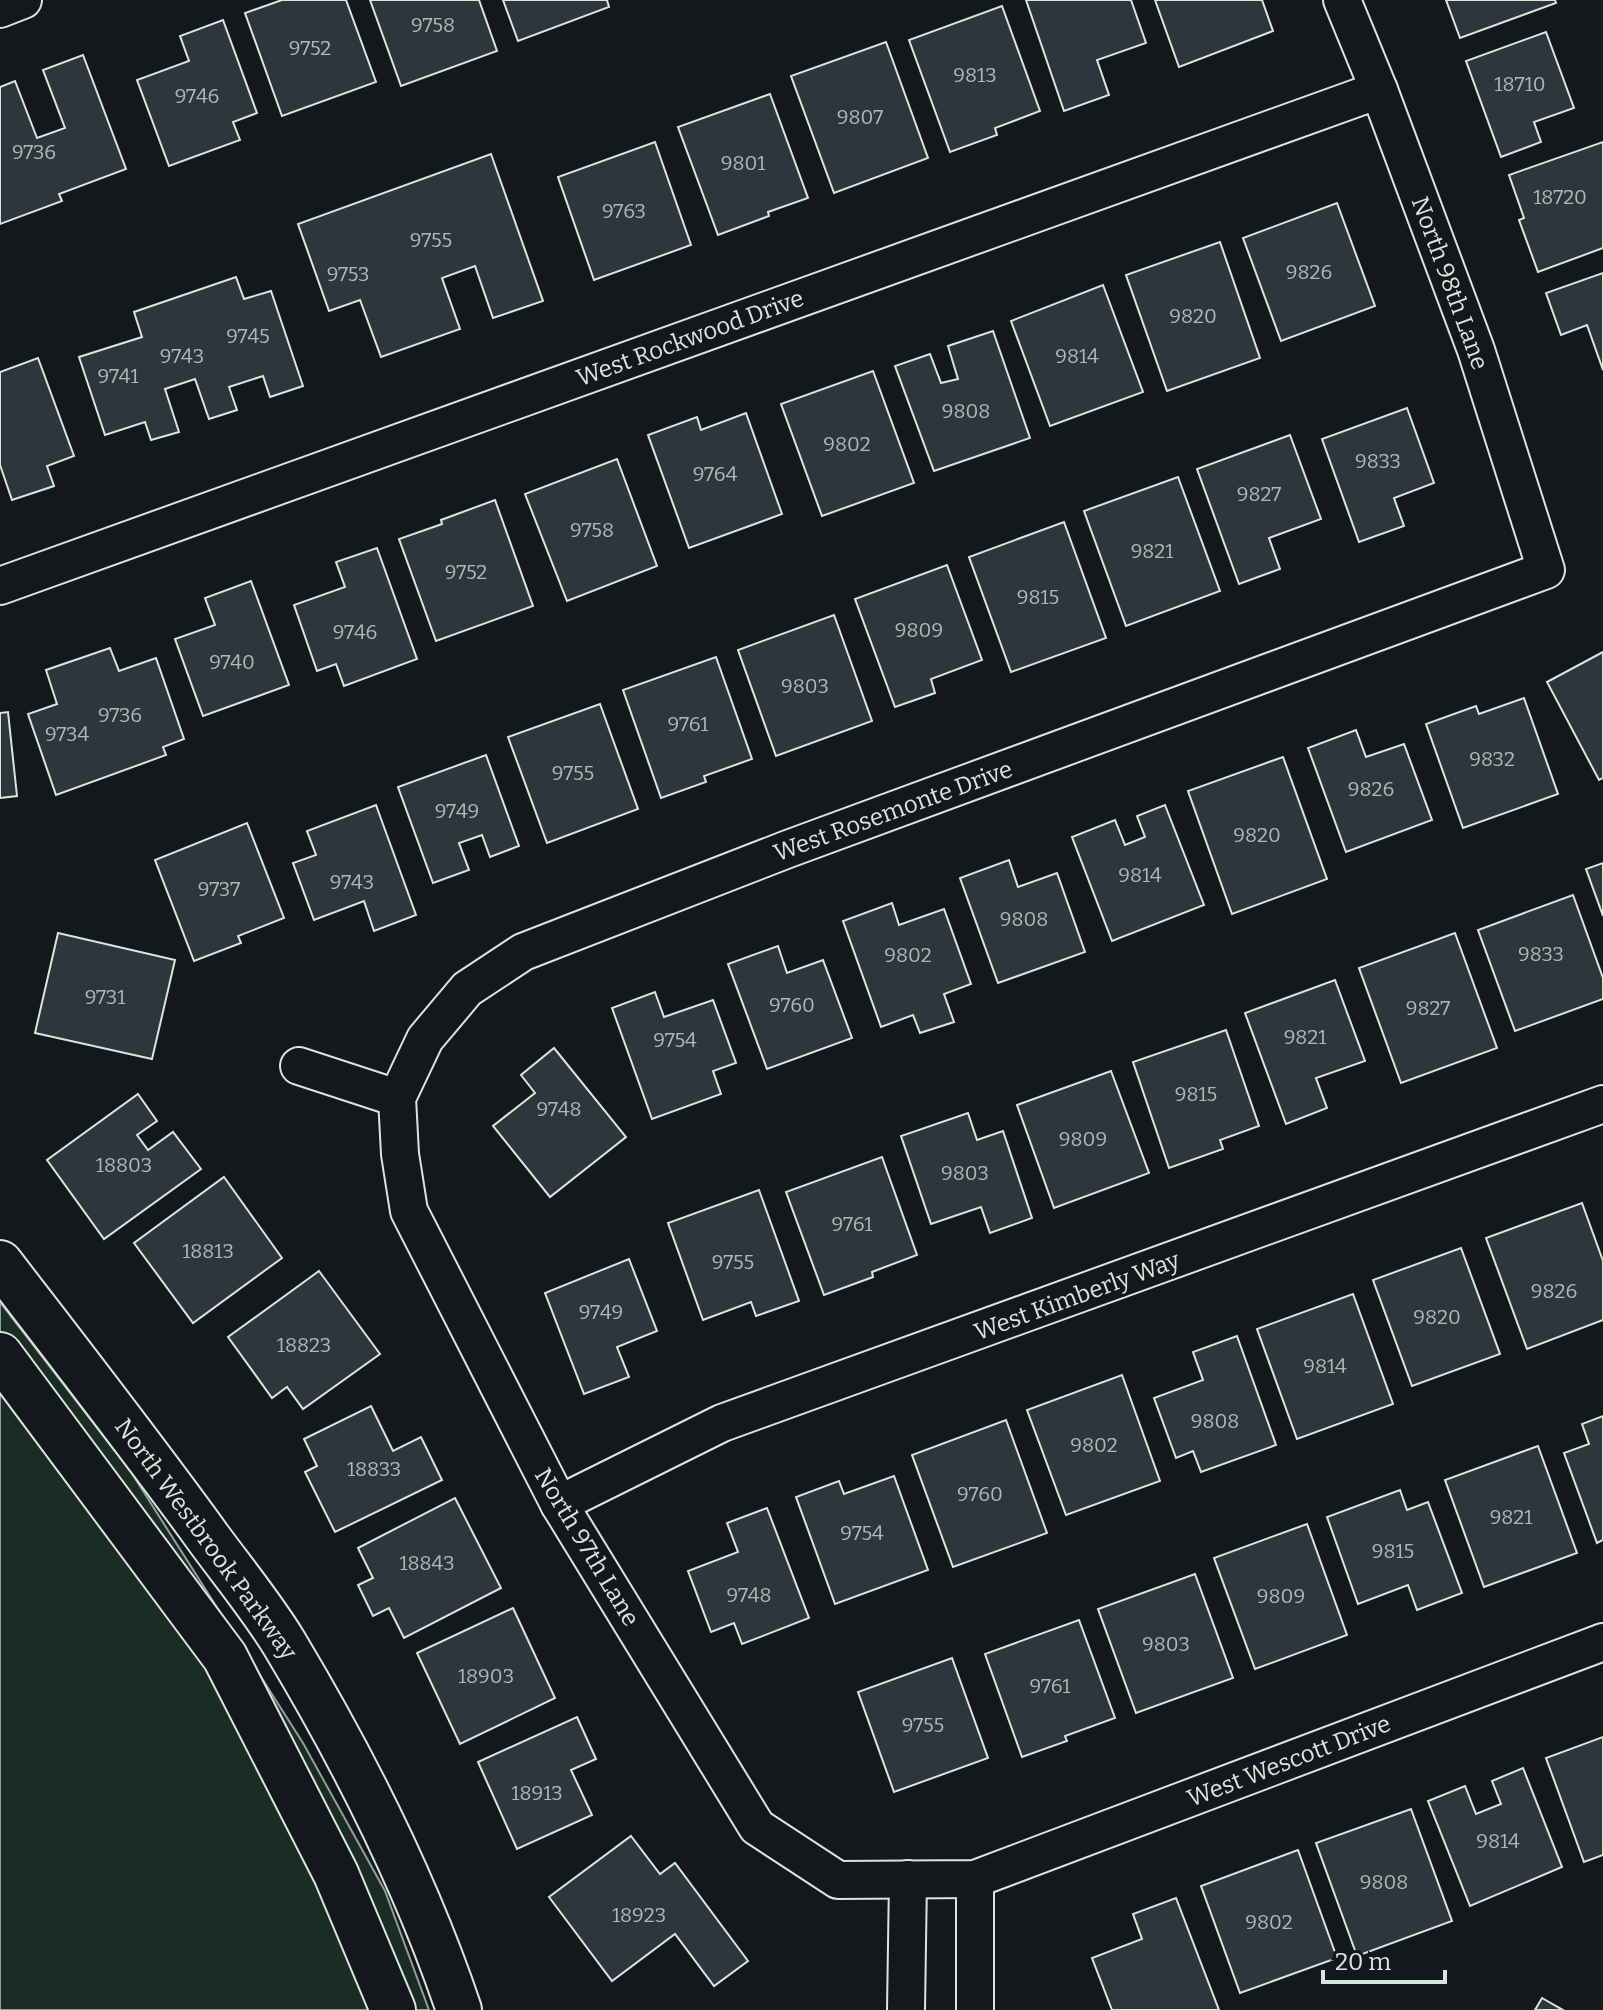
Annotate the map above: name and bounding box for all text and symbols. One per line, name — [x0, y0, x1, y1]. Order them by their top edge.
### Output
house number: 9758 — [411, 13, 455, 37]
house number: 9752 — [289, 36, 331, 60]
house number: 9813 — [953, 63, 997, 87]
house number: 18710 — [1494, 72, 1546, 96]
house number: 9746 — [175, 84, 219, 108]
house number: 9807 — [837, 105, 883, 129]
house number: 9736 — [12, 140, 56, 164]
house number: 9801 — [721, 151, 765, 175]
house number: 18720 — [1533, 185, 1587, 209]
street label: North 98th Lane — [1406, 193, 1494, 373]
house number: 9763 — [602, 199, 646, 223]
house number: 9755 — [410, 228, 452, 252]
house number: 9826 — [1286, 260, 1332, 284]
house number: 9753 — [327, 262, 369, 286]
street label: West Rockwood Drive — [573, 284, 807, 392]
house number: 9820 — [1169, 304, 1217, 328]
house number: 9745 — [226, 324, 270, 348]
house number: 9743 — [160, 344, 204, 368]
house number: 9814 — [1055, 344, 1099, 368]
house number: 9741 — [97, 364, 139, 388]
house number: 9808 — [942, 399, 990, 423]
house number: 9802 — [823, 432, 871, 456]
house number: 9833 — [1355, 449, 1401, 473]
house number: 9764 — [693, 462, 738, 486]
house number: 9827 — [1237, 482, 1281, 506]
house number: 9758 — [570, 518, 614, 542]
house number: 9821 — [1131, 539, 1173, 563]
house number: 9752 — [445, 560, 487, 584]
house number: 9815 — [1017, 585, 1059, 609]
house number: 9809 — [895, 618, 943, 642]
house number: 9746 — [333, 620, 377, 644]
house number: 9740 — [209, 650, 255, 674]
house number: 9803 — [781, 674, 829, 698]
house number: 9736 — [98, 703, 142, 727]
house number: 9761 — [668, 712, 708, 736]
house number: 9734 — [45, 722, 89, 746]
house number: 9832 — [1469, 747, 1515, 771]
street label: West Rosemonte Drive — [770, 755, 1016, 867]
house number: 9755 — [552, 761, 594, 785]
house number: 9826 — [1348, 777, 1394, 801]
house number: 9749 — [435, 799, 479, 823]
house number: 9820 — [1233, 823, 1281, 847]
house number: 9814 — [1118, 863, 1162, 887]
house number: 9743 — [330, 870, 374, 894]
house number: 9737 — [198, 877, 240, 901]
house number: 9808 — [1000, 907, 1048, 931]
house number: 9833 — [1518, 942, 1564, 966]
house number: 9802 — [884, 943, 932, 967]
house number: 9731 — [85, 985, 125, 1009]
house number: 9760 — [769, 993, 815, 1017]
house number: 9827 — [1406, 996, 1450, 1020]
house number: 9821 — [1284, 1025, 1326, 1049]
house number: 9754 — [653, 1028, 697, 1052]
house number: 9815 — [1175, 1082, 1217, 1106]
house number: 9748 — [537, 1097, 581, 1121]
house number: 9809 — [1059, 1127, 1107, 1151]
house number: 18803 — [96, 1153, 152, 1177]
house number: 9803 — [941, 1161, 989, 1185]
house number: 9761 — [832, 1212, 872, 1236]
house number: 18813 — [182, 1239, 234, 1263]
street label: West Kimberly Way — [971, 1246, 1184, 1346]
house number: 9755 — [712, 1250, 754, 1274]
house number: 9826 — [1531, 1279, 1577, 1303]
house number: 9749 — [579, 1300, 623, 1324]
house number: 9820 — [1413, 1305, 1461, 1329]
house number: 18823 — [277, 1333, 331, 1357]
house number: 9814 — [1303, 1354, 1347, 1378]
house number: 9808 — [1191, 1409, 1239, 1433]
street label: North Westbrook Parkway — [109, 1413, 303, 1665]
house number: 9802 — [1070, 1433, 1118, 1457]
house number: 18833 — [347, 1457, 401, 1481]
street label: North 97th Lane — [529, 1463, 645, 1631]
house number: 9760 — [957, 1482, 1003, 1506]
house number: 9821 — [1490, 1505, 1532, 1529]
house number: 9754 — [840, 1521, 884, 1545]
house number: 9815 — [1372, 1539, 1414, 1563]
house number: 18843 — [399, 1551, 455, 1575]
house number: 9748 — [727, 1583, 771, 1607]
house number: 9809 — [1257, 1584, 1305, 1608]
house number: 9803 — [1142, 1632, 1190, 1656]
house number: 18903 — [458, 1664, 514, 1688]
house number: 9761 — [1030, 1674, 1070, 1698]
street label: West Wescott Drive — [1183, 1709, 1395, 1813]
house number: 9755 — [902, 1713, 944, 1737]
house number: 18913 — [511, 1781, 563, 1805]
house number: 9814 — [1476, 1829, 1520, 1853]
house number: 9808 — [1360, 1870, 1408, 1894]
house number: 18923 — [612, 1903, 666, 1927]
house number: 9802 — [1245, 1910, 1293, 1934]
scale bar — [1323, 1934, 1445, 1984]
text: 20 m — [1335, 1948, 1391, 1976]

